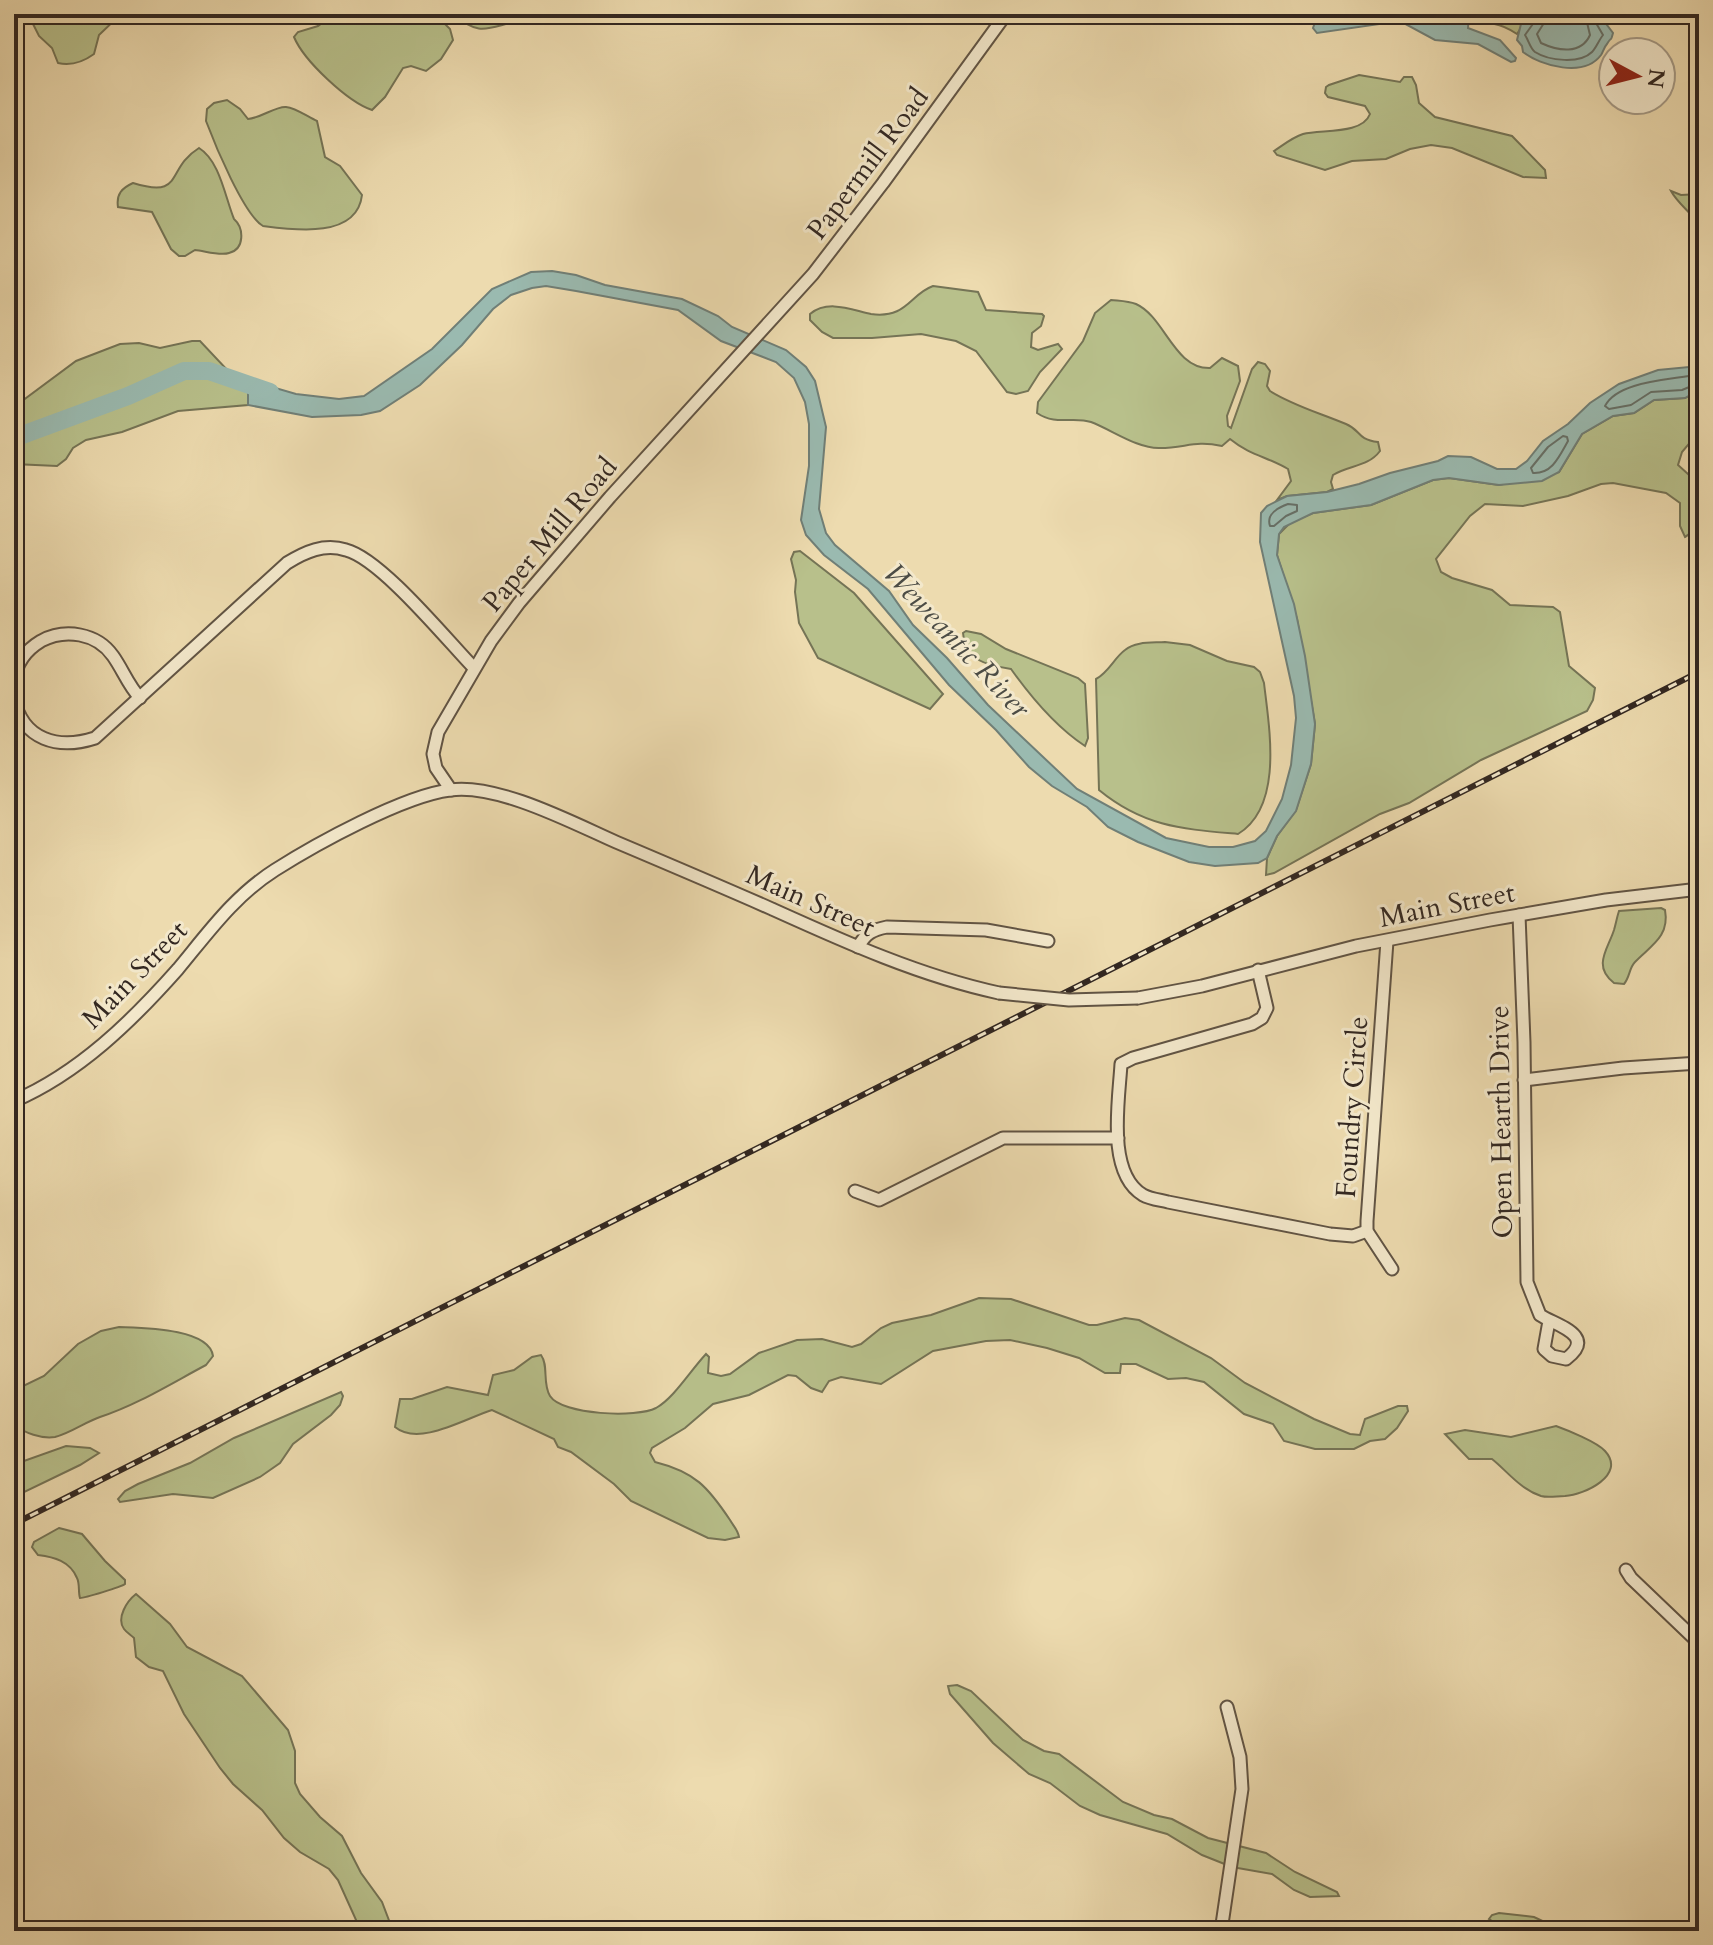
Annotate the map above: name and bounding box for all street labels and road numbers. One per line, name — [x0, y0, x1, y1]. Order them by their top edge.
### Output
street label: Papermill Road — [798, 80, 938, 247]
street label: Paper Mill Road — [474, 449, 626, 620]
street label: Main Street — [740, 856, 881, 946]
street label: Main Street — [1376, 873, 1518, 937]
street label: Main Street — [73, 912, 196, 1037]
street label: Open Hearth Drive — [1480, 1005, 1522, 1239]
street label: Foundry Circle — [1327, 1015, 1377, 1199]

